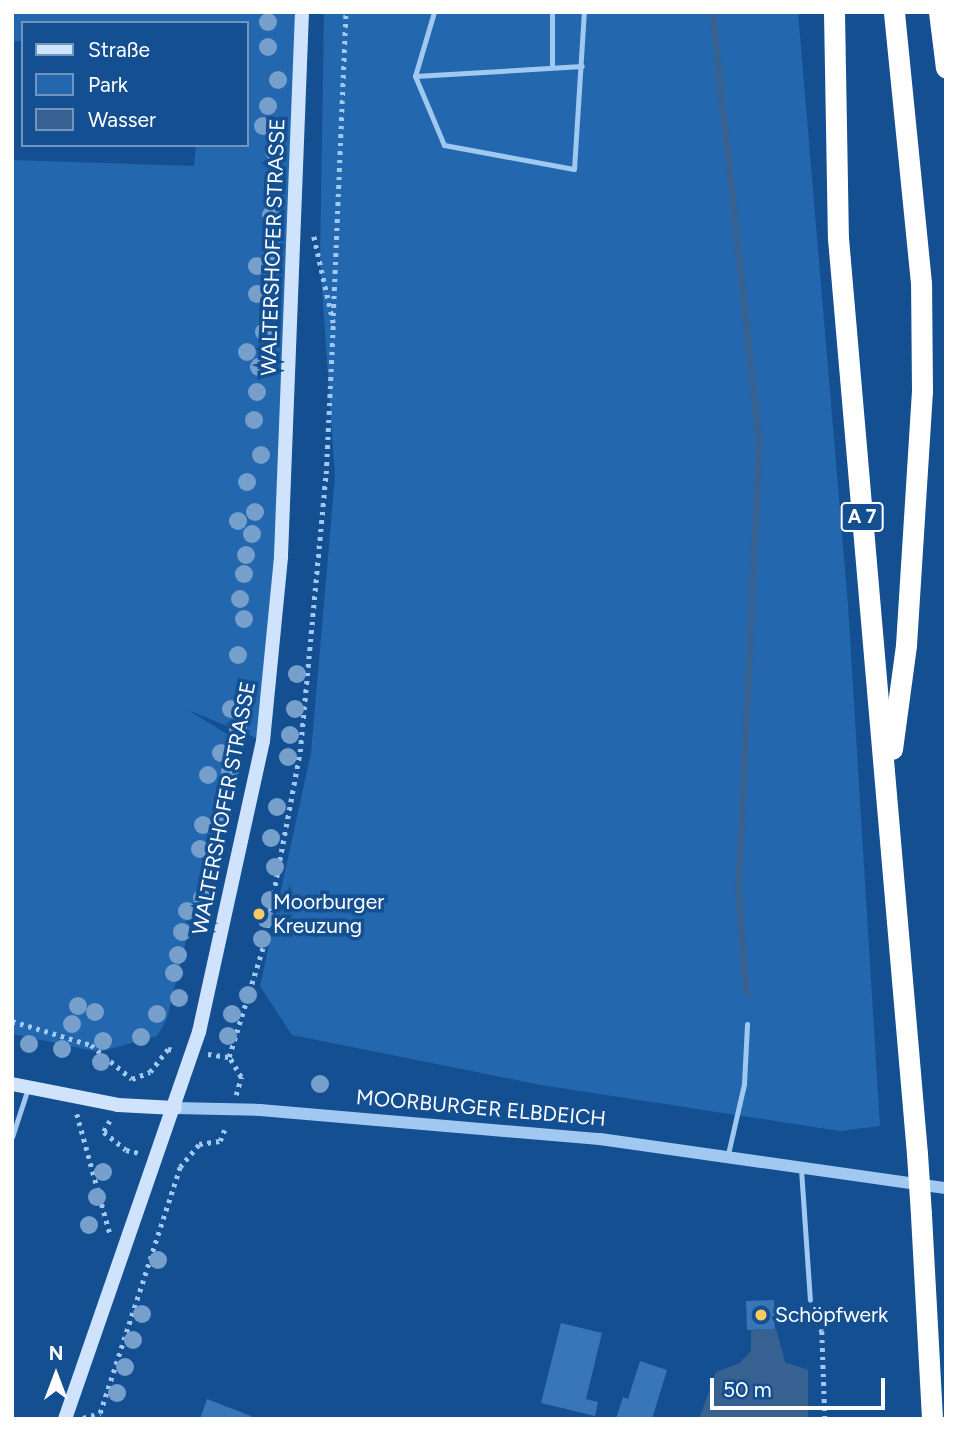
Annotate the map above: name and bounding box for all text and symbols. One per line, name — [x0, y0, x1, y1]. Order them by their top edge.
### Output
legend — [21, 21, 248, 147]
text: Straße — [88, 37, 150, 62]
text: Park — [88, 72, 128, 97]
text: Wasser — [88, 107, 156, 132]
street label: WALTERSHOFER STRASSE — [256, 118, 290, 376]
road number: A 7 — [839, 502, 885, 532]
street label: WALTERSHOFER STRASSE — [187, 679, 261, 937]
place label: Moorburger Kreuzung — [273, 889, 384, 939]
marker: Moorburger Kreuzung — [251, 906, 267, 922]
street label: MOORBURGER ELBDEICH — [355, 1085, 607, 1131]
place label: Schöpfwerk — [775, 1302, 888, 1328]
marker: Schöpfwerk — [753, 1307, 769, 1323]
north arrow — [21, 1340, 91, 1410]
text: N — [49, 1342, 63, 1365]
scale bar — [713, 1364, 888, 1408]
text: 50 m — [723, 1377, 772, 1402]

